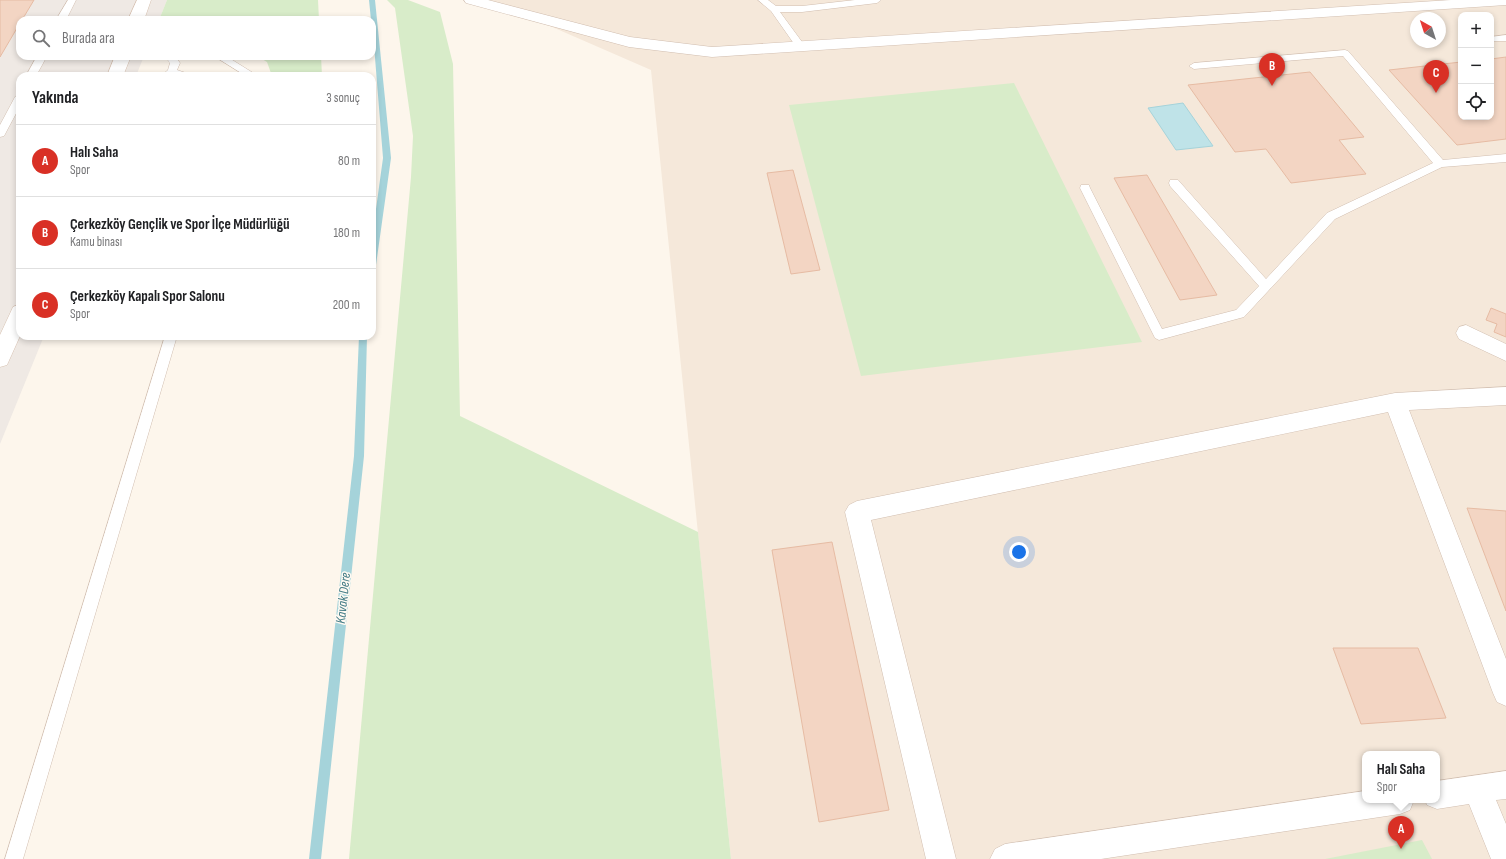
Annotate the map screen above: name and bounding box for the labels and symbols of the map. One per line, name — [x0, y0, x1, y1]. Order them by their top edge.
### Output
north arrow — [1410, 12, 1446, 48]
pin: B — [1259, 53, 1285, 86]
pin: C — [1423, 60, 1449, 93]
your location — [1009, 542, 1029, 562]
water label: Kavak Dere — [332, 571, 354, 624]
pin: A — [1388, 816, 1414, 849]

